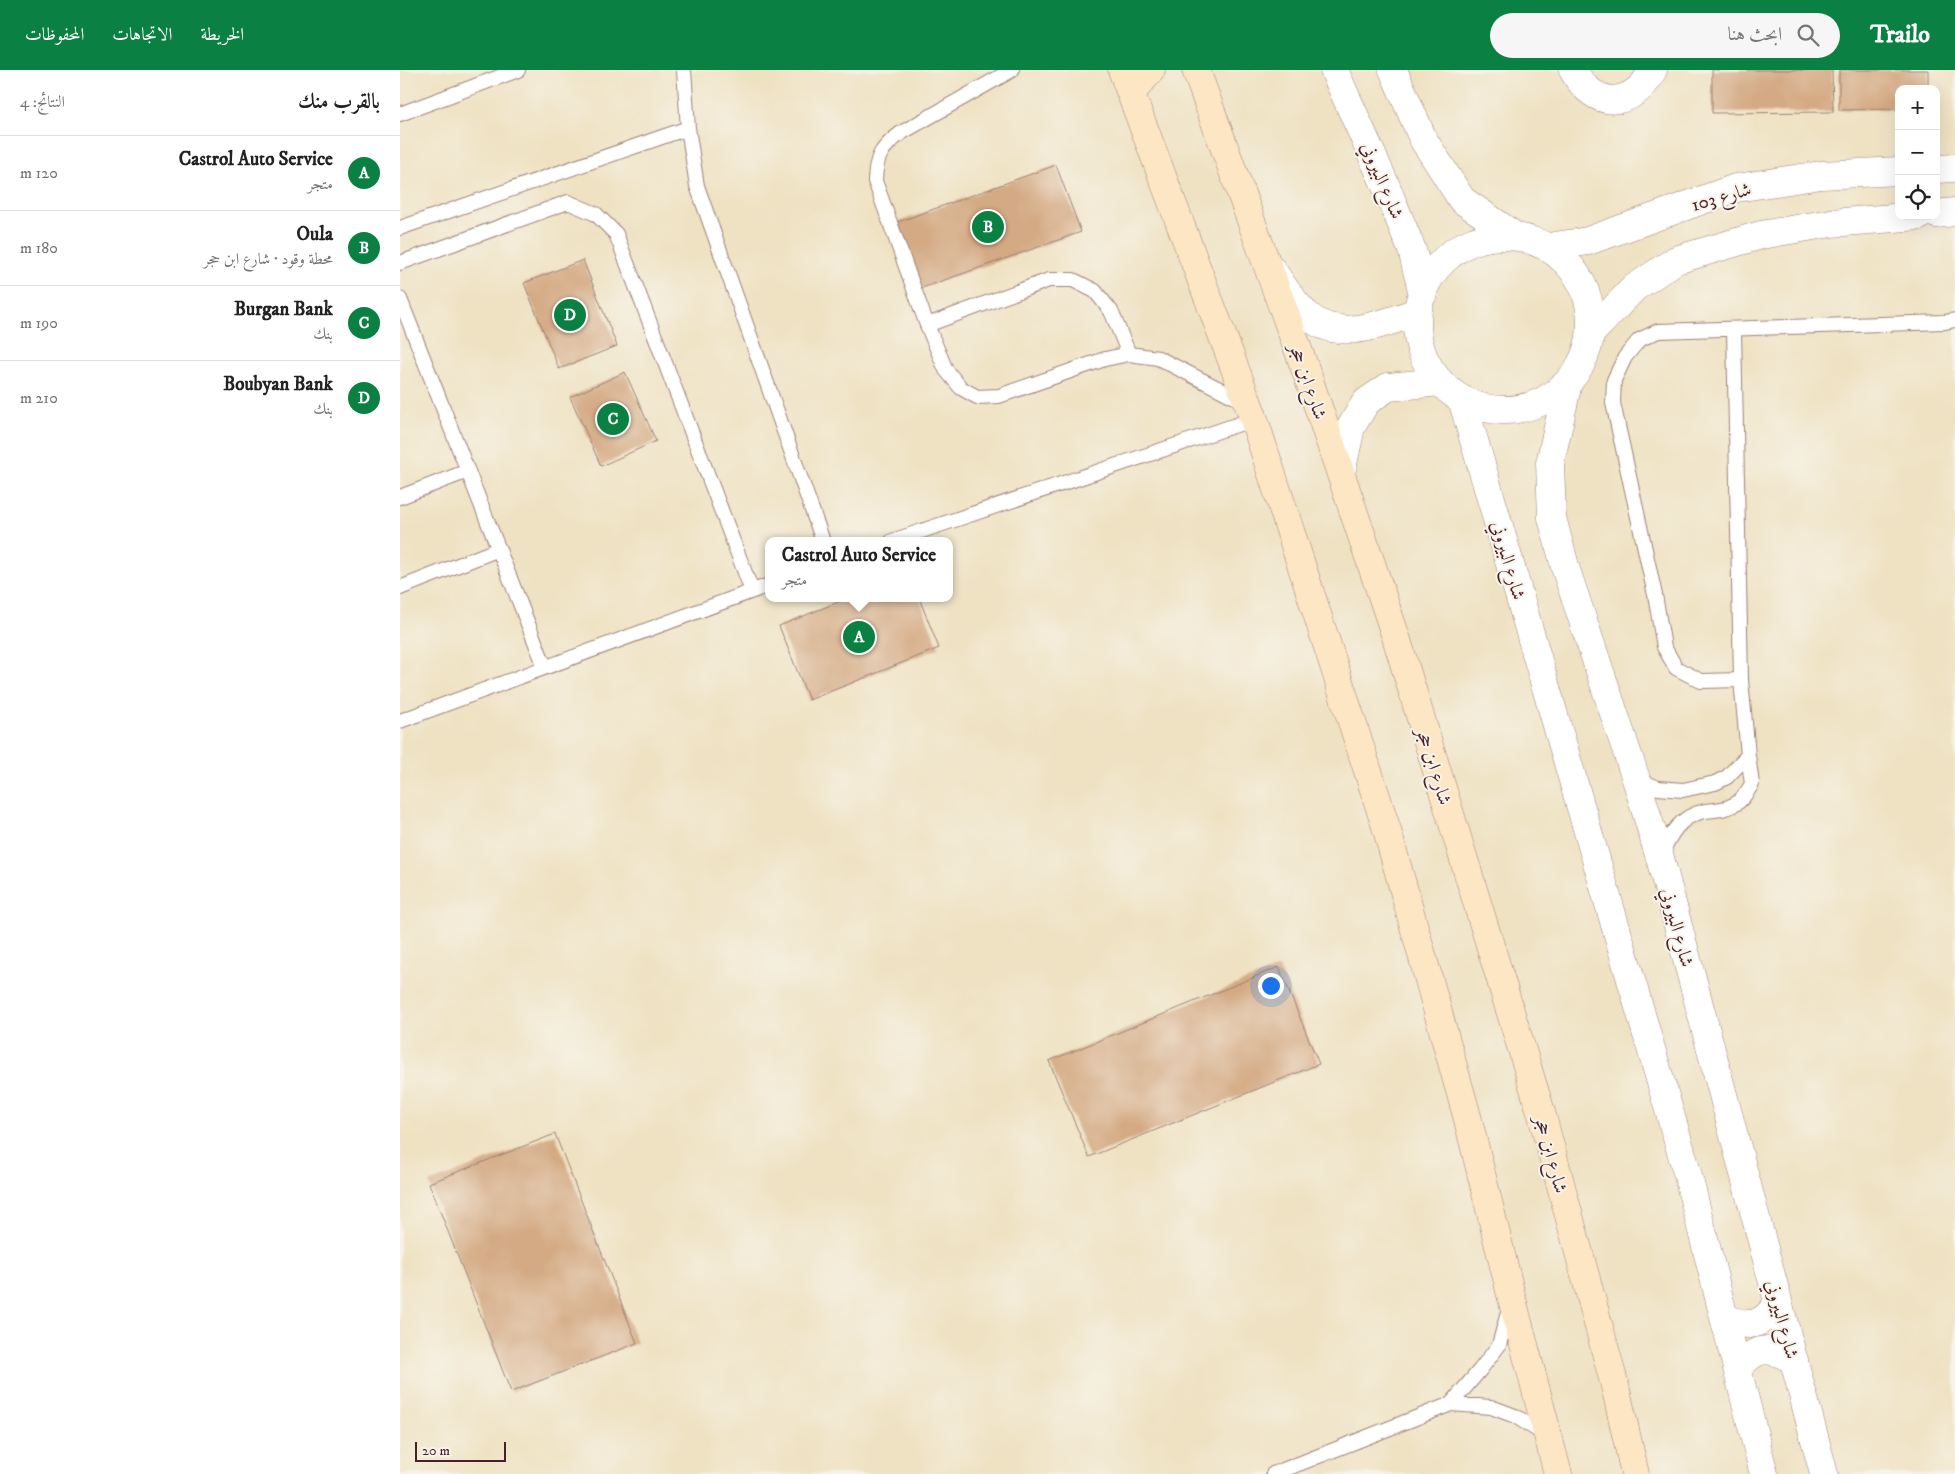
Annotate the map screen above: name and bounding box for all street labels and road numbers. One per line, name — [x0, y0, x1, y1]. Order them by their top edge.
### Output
street label: شارع البيروني — [1352, 139, 1408, 224]
street label: شارع 103 — [1689, 178, 1755, 220]
street label: شارع ابن حجر — [1280, 338, 1331, 424]
street label: شارع البيروني — [1482, 518, 1530, 603]
street label: شارع ابن حجر — [1408, 723, 1456, 809]
street label: شارع البيروني — [1652, 885, 1698, 970]
street label: شارع ابن حجر — [1526, 1111, 1572, 1196]
street label: شارع البيروني — [1757, 1277, 1803, 1362]

